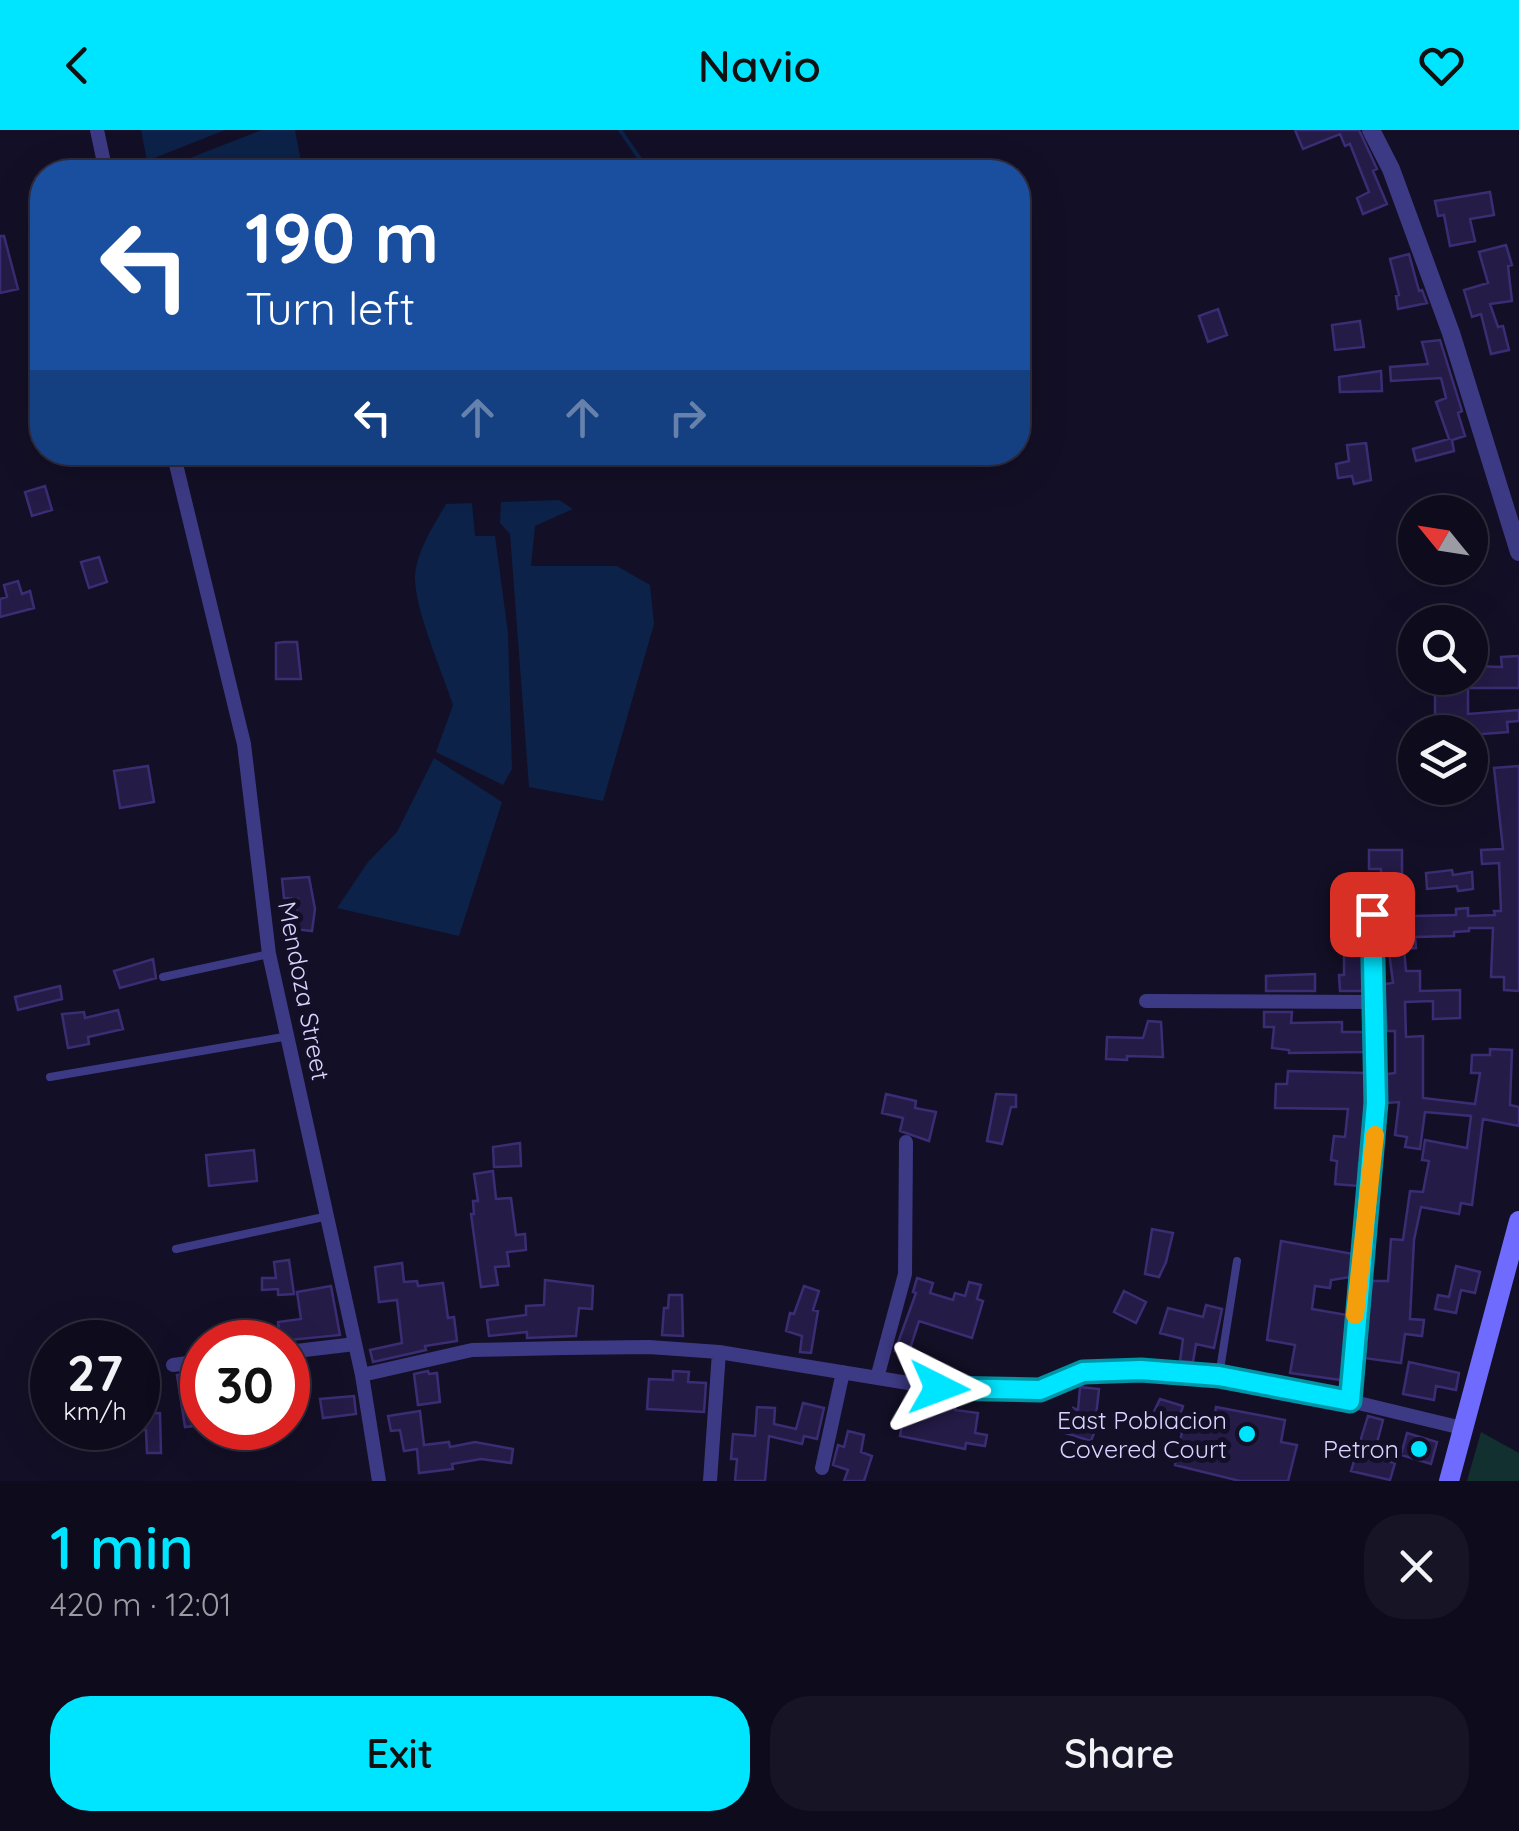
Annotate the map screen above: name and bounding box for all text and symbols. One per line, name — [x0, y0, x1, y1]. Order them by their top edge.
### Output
text: Navio — [698, 37, 821, 93]
icon: back — [50, 38, 105, 93]
icon: heart — [1414, 38, 1469, 93]
text: 190 m — [245, 193, 439, 281]
icon: left — [80, 200, 210, 330]
text: Turn left — [245, 280, 415, 336]
icon: left — [345, 390, 400, 445]
icon: ahead — [450, 390, 505, 445]
icon: ahead — [555, 390, 610, 445]
icon: right — [660, 390, 715, 445]
north arrow — [1398, 495, 1488, 585]
map controls — [1398, 495, 1488, 805]
button: search — [1398, 605, 1488, 695]
button: layers — [1398, 715, 1488, 805]
pin — [1330, 872, 1415, 957]
icon: arrive — [1345, 887, 1400, 942]
street label: Mendoza Street — [272, 899, 337, 1083]
speed limit sign: 30 — [180, 1320, 310, 1450]
position arrow — [887, 1336, 991, 1440]
text: 27 — [67, 1341, 123, 1404]
text: km/h — [63, 1395, 127, 1426]
place label: East Poblacion Covered Court — [1057, 1404, 1227, 1464]
marker: East Poblacion Covered Court — [1236, 1423, 1258, 1445]
place label: Petron — [1323, 1433, 1399, 1464]
marker: Petron — [1408, 1438, 1430, 1460]
text: 1 min — [50, 1509, 194, 1584]
button: close — [1364, 1514, 1469, 1619]
text: 420 m · 12:01 — [50, 1584, 232, 1624]
button: Exit — [50, 1696, 750, 1811]
button: Share — [770, 1696, 1469, 1811]

